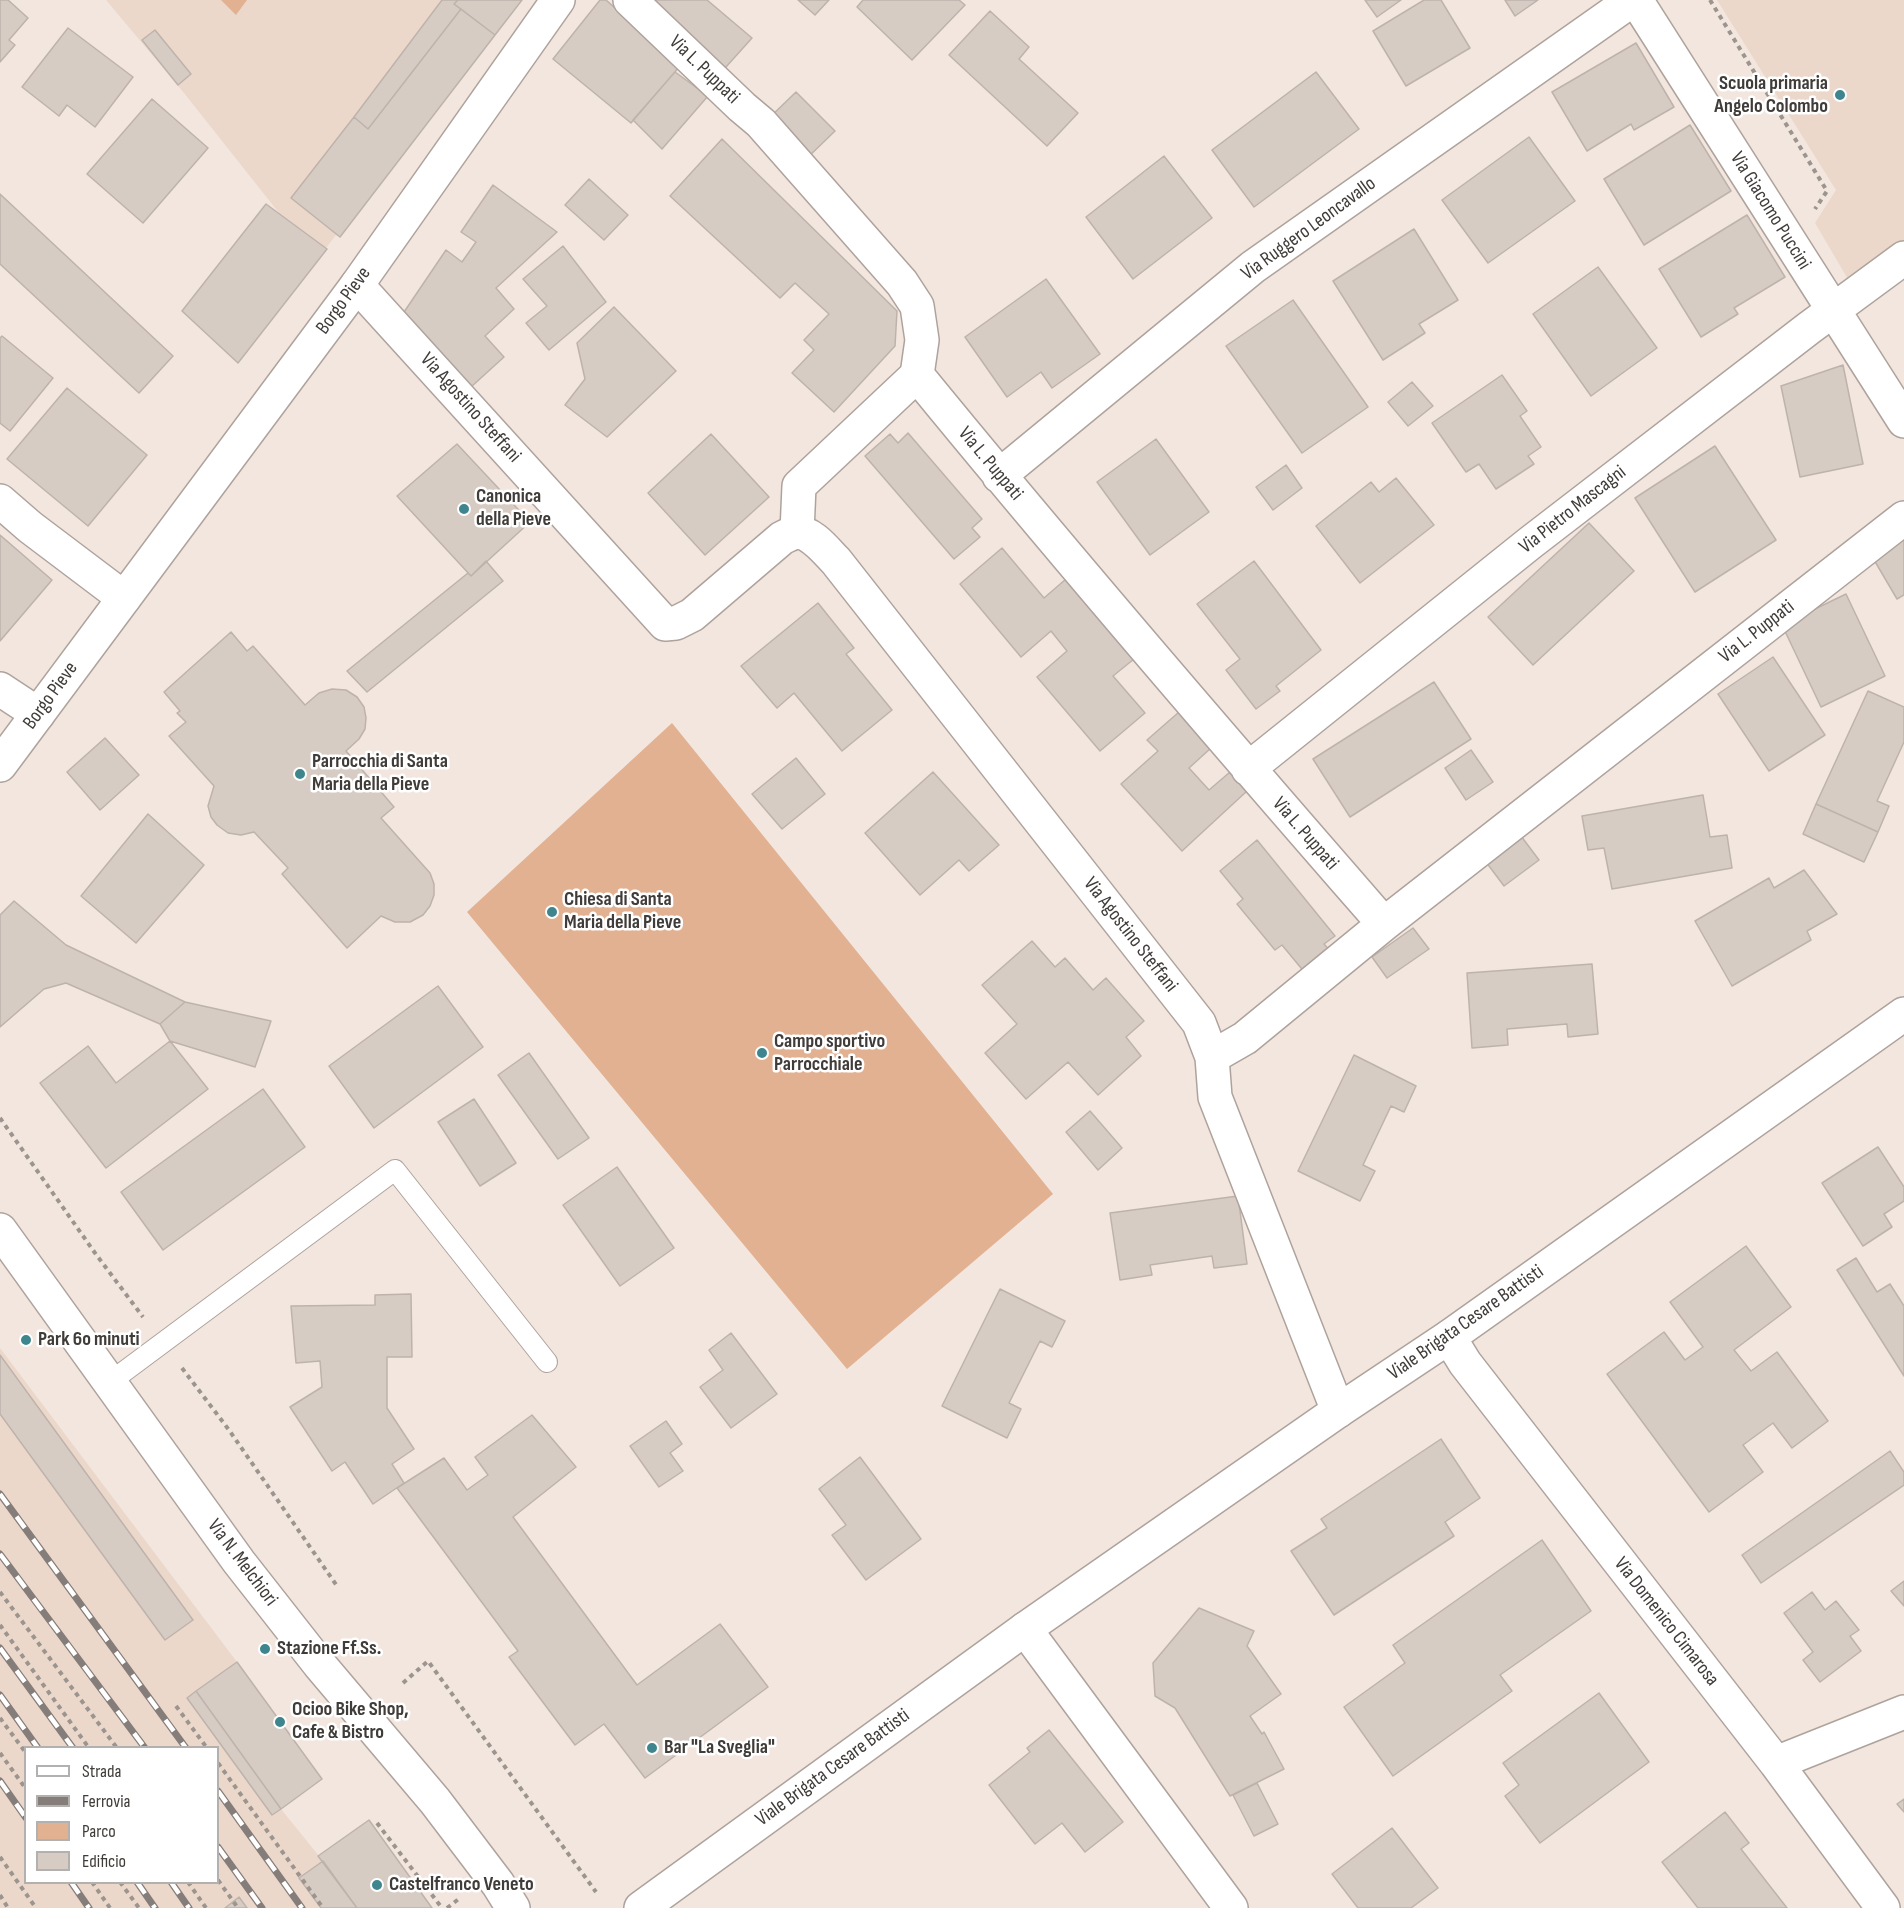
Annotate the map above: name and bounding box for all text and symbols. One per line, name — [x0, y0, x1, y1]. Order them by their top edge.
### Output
street label: Via L. Puppati — [664, 31, 744, 109]
place label: Scuola primaria Angelo Colombo — [1714, 72, 1828, 119]
marker: Scuola primaria Angelo Colombo — [1833, 88, 1847, 102]
street label: Via Giacomo Puccini — [1724, 148, 1816, 274]
street label: Via Ruggero Leoncavallo — [1237, 172, 1381, 286]
street label: Borgo Pieve — [312, 263, 376, 339]
street label: Via Agostino Steffani — [414, 348, 526, 468]
street label: Via L. Puppati — [952, 422, 1028, 506]
street label: Via Pietro Mascagni — [1515, 461, 1631, 559]
place label: Canonica della Pieve — [476, 485, 551, 532]
marker: Canonica della Pieve — [457, 502, 471, 516]
street label: Via L. Puppati — [1715, 595, 1799, 669]
street label: Borgo Pieve — [19, 658, 83, 734]
place label: Parrocchia di Santa Maria della Pieve — [312, 750, 448, 797]
marker: Parrocchia di Santa Maria della Pieve — [293, 767, 307, 781]
street label: Via L. Puppati — [1267, 793, 1343, 875]
street label: Via Agostino Steffani — [1078, 873, 1182, 997]
place label: Chiesa di Santa Maria della Pieve — [564, 888, 681, 935]
marker: Chiesa di Santa Maria della Pieve — [545, 905, 559, 919]
place label: Campo sportivo Parrocchiale — [774, 1030, 885, 1077]
marker: Campo sportivo Parrocchiale — [755, 1046, 769, 1060]
street label: Viale Brigata Cesare Battisti — [1384, 1260, 1548, 1386]
place label: Park 6o minuti — [38, 1328, 140, 1352]
marker: Park 6o minuti — [19, 1333, 33, 1347]
street label: Via N. Melchiori — [202, 1515, 282, 1611]
street label: Via Domenico Cimarosa — [1608, 1553, 1724, 1691]
place label: Stazione Ff.Ss. — [277, 1637, 381, 1661]
marker: Stazione Ff.Ss. — [258, 1642, 272, 1656]
place label: Ocioo Bike Shop, Cafe & Bistro — [292, 1698, 409, 1745]
street label: Viale Brigata Cesare Battisti — [751, 1704, 915, 1832]
marker: Ocioo Bike Shop, Cafe & Bistro — [273, 1715, 287, 1729]
place label: Bar "La Sveglia" — [664, 1736, 775, 1760]
marker: Bar "La Sveglia" — [645, 1741, 659, 1755]
legend — [24, 1746, 219, 1884]
text: Strada — [82, 1761, 121, 1782]
text: Ferrovia — [82, 1791, 130, 1812]
text: Parco — [82, 1821, 116, 1842]
text: Edificio — [82, 1851, 126, 1872]
place label: Castelfranco Veneto — [389, 1873, 534, 1897]
marker: Castelfranco Veneto — [370, 1878, 384, 1892]

